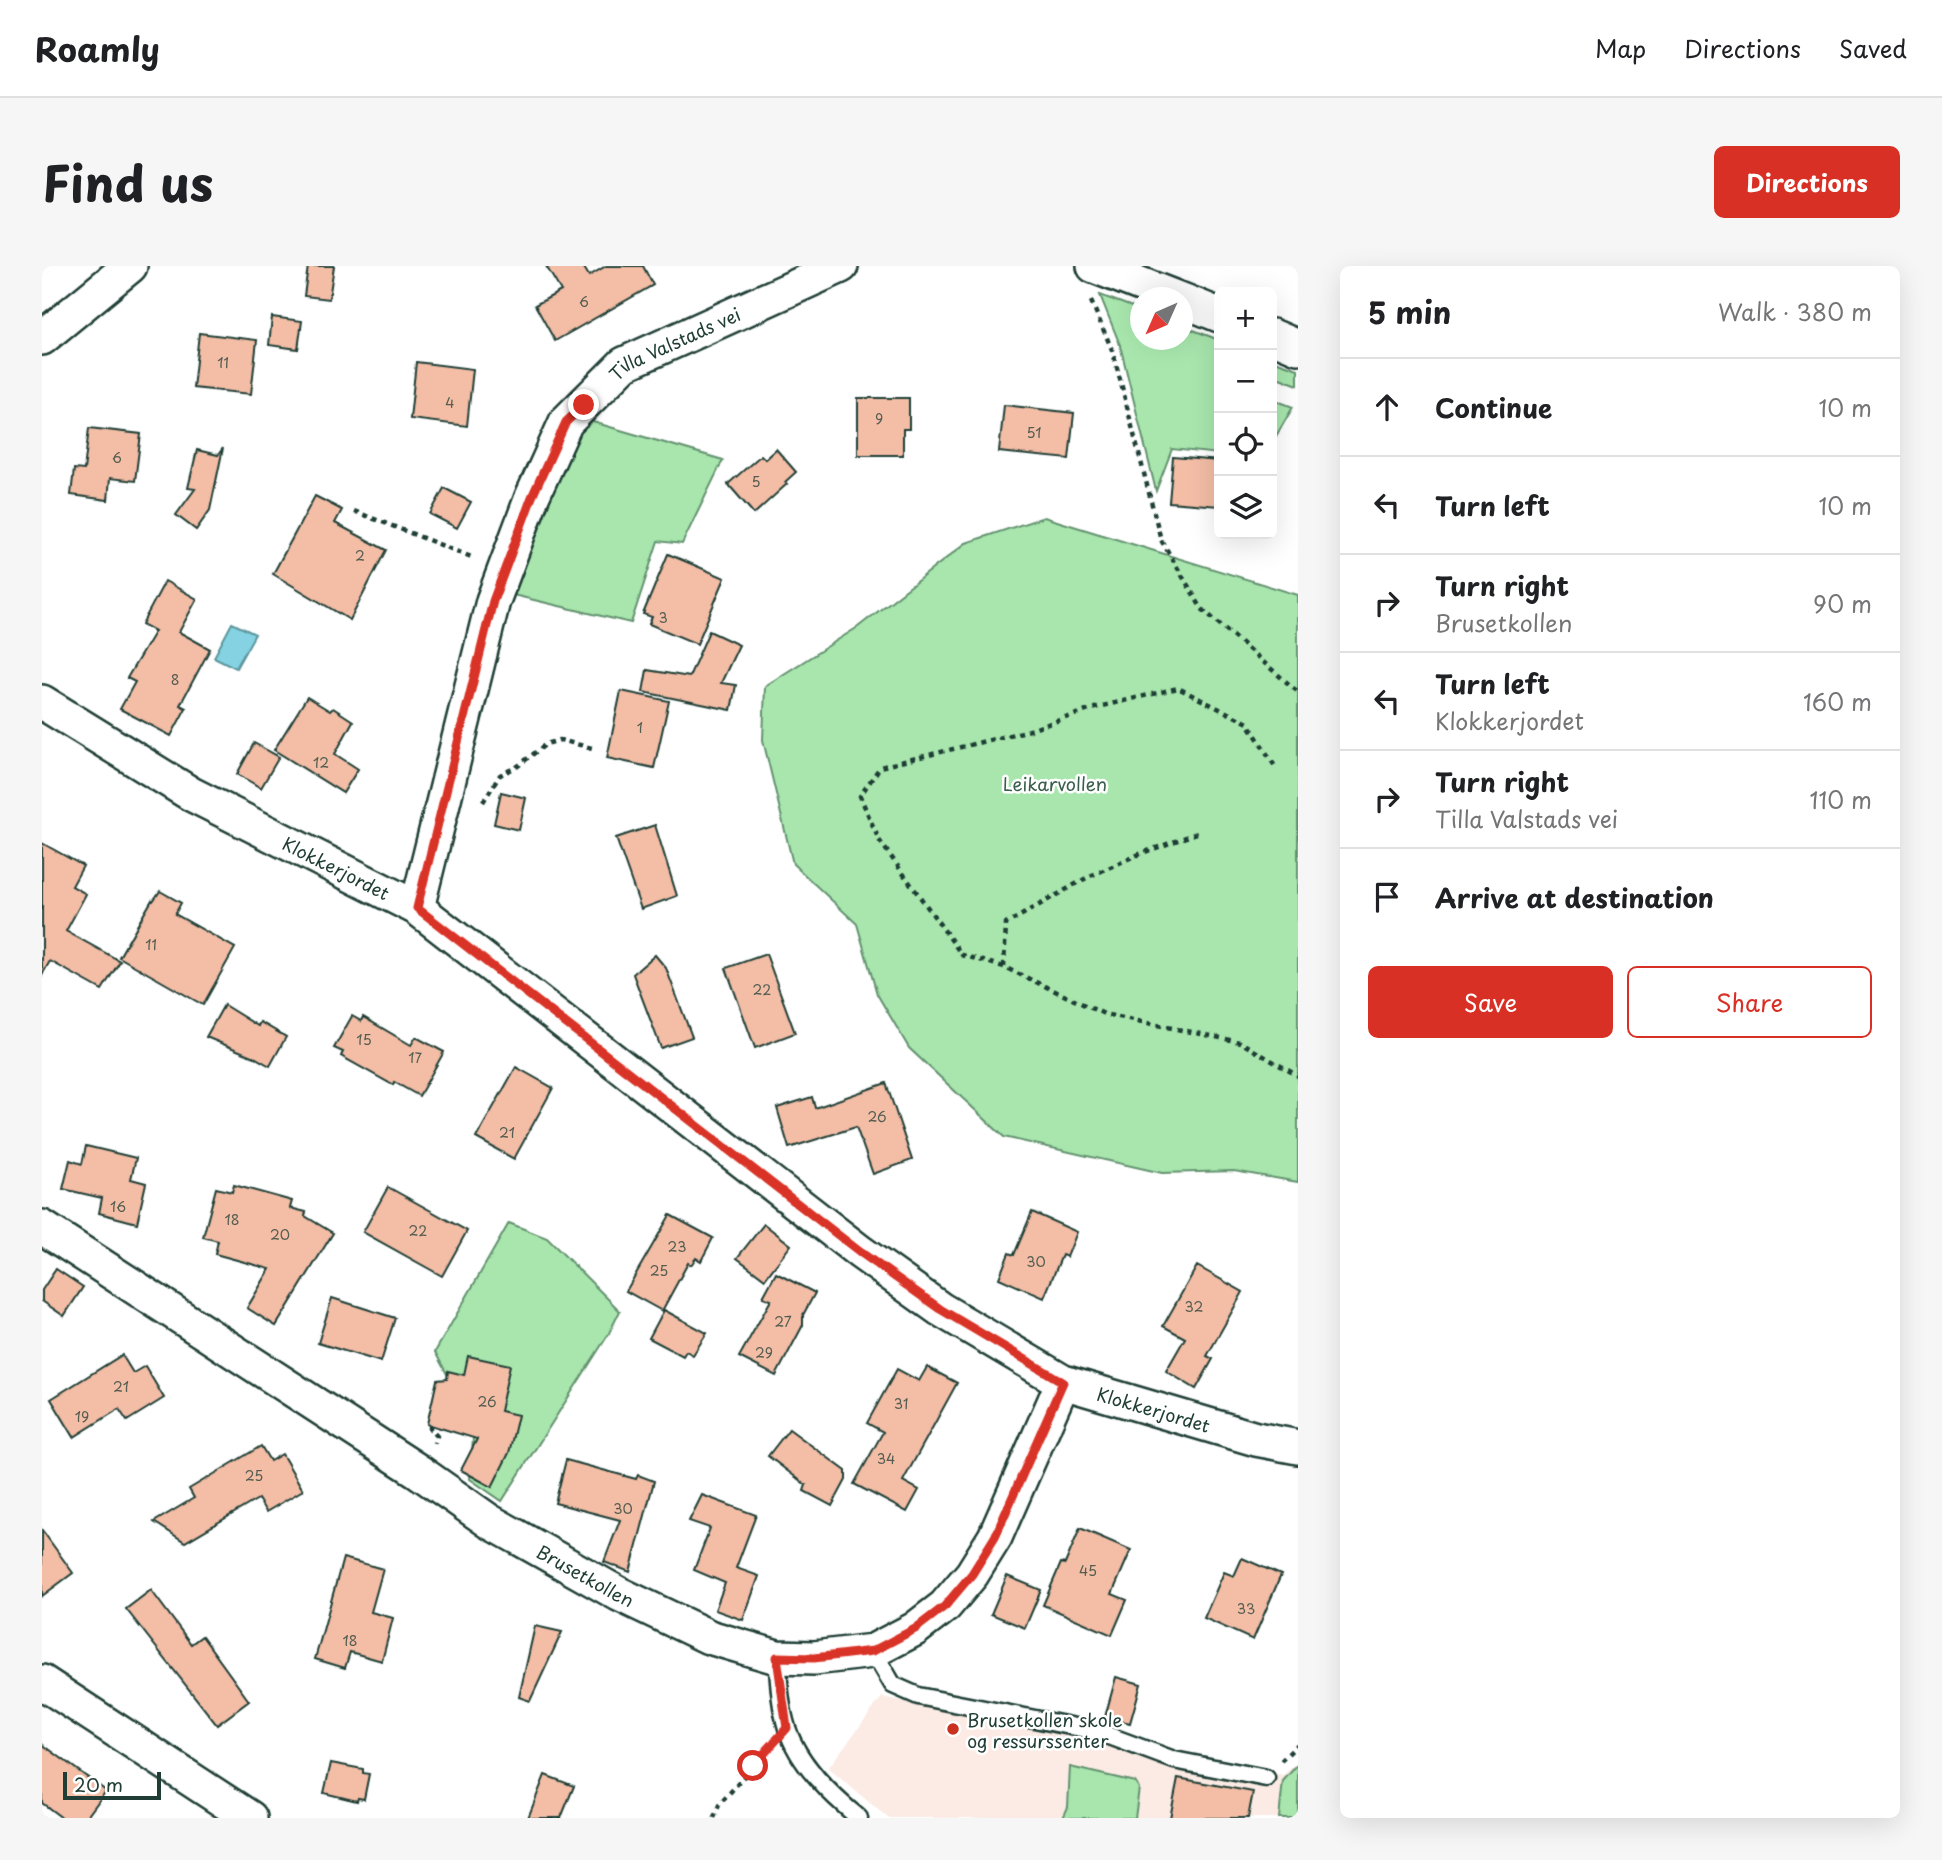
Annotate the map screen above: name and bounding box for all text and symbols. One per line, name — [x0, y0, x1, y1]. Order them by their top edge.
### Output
text: Roamly — [35, 23, 160, 73]
text: Map — [1595, 30, 1646, 66]
text: Directions — [1684, 30, 1801, 66]
text: Saved — [1839, 30, 1907, 66]
text: Find us — [42, 145, 213, 219]
button: Directions — [1714, 146, 1900, 218]
north arrow — [1130, 287, 1193, 350]
map controls — [1214, 287, 1277, 539]
button: + — [1214, 287, 1277, 350]
text: 5 min — [1368, 289, 1451, 334]
house number: 6 — [579, 291, 589, 312]
text: Walk · 380 m — [1718, 294, 1872, 329]
street label: Tilla Valstads vei — [602, 300, 744, 386]
button: − — [1214, 350, 1277, 413]
house number: 11 — [217, 352, 229, 373]
icon: ahead — [1368, 388, 1406, 426]
text: Continue — [1435, 388, 1552, 427]
route end — [568, 389, 599, 420]
text: 10 m — [1818, 390, 1872, 425]
house number: 4 — [445, 392, 455, 413]
house number: 9 — [875, 408, 883, 429]
button: locate — [1214, 413, 1277, 476]
house number: 51 — [1027, 422, 1041, 443]
house number: 6 — [112, 447, 122, 468]
house number: 5 — [751, 471, 761, 492]
button: layers — [1214, 476, 1277, 539]
icon: left — [1368, 486, 1406, 524]
text: Turn left — [1435, 486, 1550, 525]
text: 10 m — [1818, 488, 1872, 523]
house number: 2 — [355, 545, 365, 566]
text: Turn right — [1435, 566, 1569, 605]
icon: right — [1368, 584, 1406, 622]
text: 90 m — [1813, 586, 1872, 621]
text: Brusetkollen — [1435, 605, 1573, 640]
house number: 3 — [658, 607, 668, 628]
text: Turn left — [1435, 664, 1550, 703]
house number: 8 — [171, 669, 179, 690]
icon: left — [1368, 682, 1406, 720]
text: 160 m — [1803, 684, 1872, 719]
text: Klokkerjordet — [1435, 703, 1584, 738]
house number: 1 — [637, 717, 643, 738]
house number: 12 — [313, 752, 329, 773]
text: Turn right — [1435, 762, 1569, 801]
park label: Leikarvollen — [1003, 770, 1107, 797]
icon: right — [1368, 780, 1406, 818]
text: 110 m — [1810, 782, 1872, 817]
text: Tilla Valstads vei — [1435, 801, 1618, 836]
street label: Klokkerjordet — [278, 829, 395, 906]
icon: arrive — [1368, 878, 1406, 916]
text: Arrive at destination — [1435, 878, 1714, 917]
house number: 11 — [145, 934, 157, 955]
button: Save — [1368, 966, 1613, 1038]
button: Share — [1627, 966, 1872, 1038]
house number: 22 — [753, 979, 771, 1000]
house number: 15 — [356, 1029, 372, 1050]
house number: 17 — [408, 1047, 422, 1068]
house number: 26 — [867, 1106, 887, 1127]
house number: 21 — [499, 1122, 515, 1143]
house number: 16 — [110, 1196, 126, 1217]
house number: 18 — [224, 1209, 240, 1230]
house number: 22 — [409, 1220, 427, 1241]
house number: 20 — [270, 1224, 290, 1245]
house number: 23 — [668, 1236, 686, 1257]
house number: 30 — [1026, 1251, 1046, 1272]
house number: 25 — [650, 1260, 668, 1281]
house number: 32 — [1185, 1296, 1203, 1317]
house number: 27 — [774, 1311, 792, 1332]
house number: 29 — [755, 1342, 773, 1363]
house number: 21 — [113, 1376, 129, 1397]
street label: Klokkerjordet — [1094, 1379, 1213, 1438]
house number: 26 — [477, 1391, 497, 1412]
house number: 31 — [894, 1393, 908, 1414]
house number: 19 — [75, 1406, 89, 1427]
house number: 34 — [877, 1448, 895, 1469]
house number: 25 — [245, 1465, 263, 1486]
house number: 30 — [613, 1498, 633, 1519]
street label: Brusetkollen — [532, 1537, 639, 1613]
house number: 45 — [1079, 1560, 1097, 1581]
house number: 33 — [1237, 1598, 1255, 1619]
house number: 18 — [342, 1630, 358, 1651]
place label: Brusetkollen skole og ressurssenter — [967, 1706, 1123, 1754]
marker: Brusetkollen skole og ressurssenter — [945, 1721, 961, 1737]
route start — [737, 1750, 768, 1781]
scale bar — [63, 1769, 161, 1801]
text: 20 m — [74, 1770, 123, 1798]

